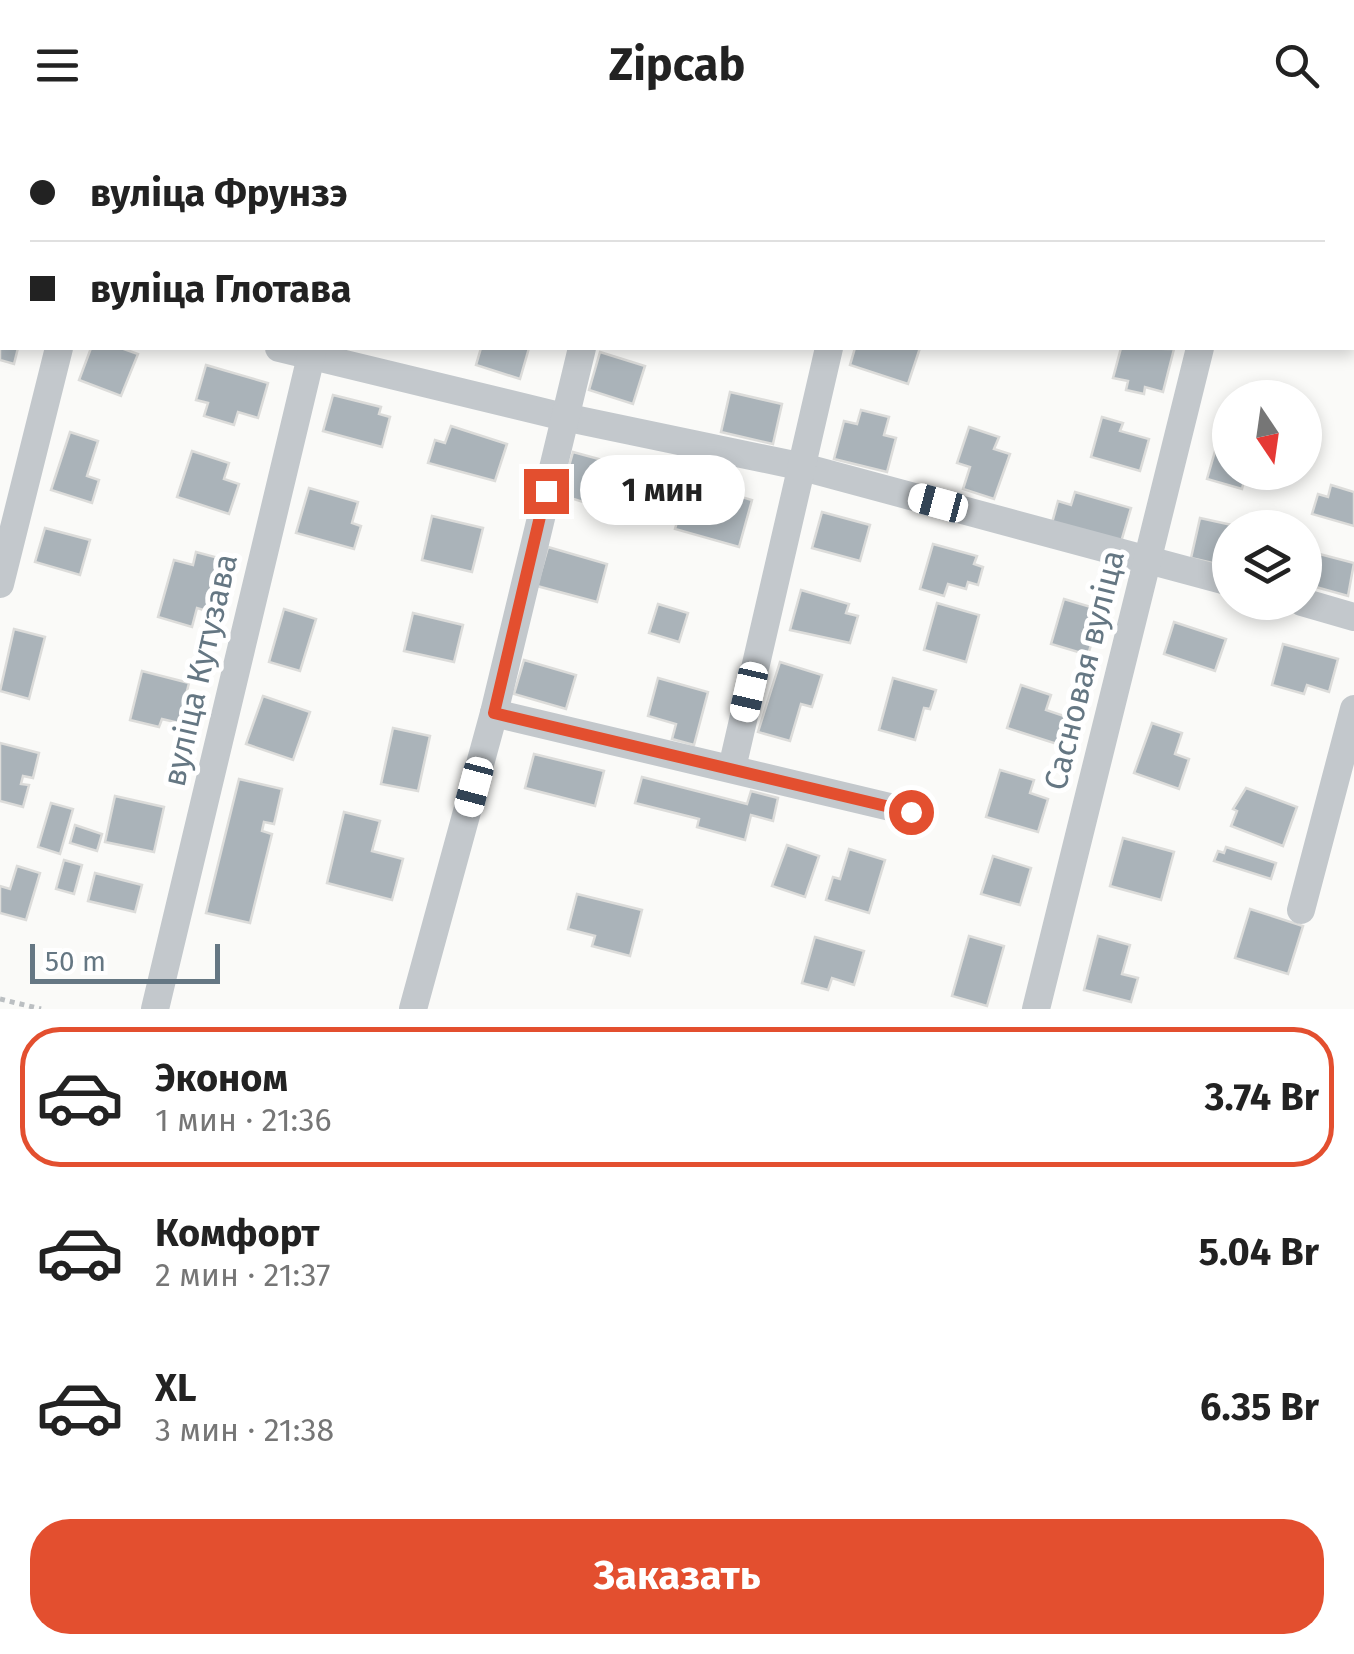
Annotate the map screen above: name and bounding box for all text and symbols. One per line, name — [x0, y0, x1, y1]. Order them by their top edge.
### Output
icon: menu — [30, 38, 85, 93]
text: Zipcab — [609, 38, 745, 92]
icon: search — [1269, 38, 1324, 93]
text: вуліца Фрунзэ — [90, 170, 348, 216]
text: вуліца Глотава — [90, 266, 352, 312]
north arrow — [1212, 380, 1322, 490]
map controls — [1212, 380, 1322, 620]
callout: 1 мин — [581, 456, 746, 526]
route end — [524, 469, 569, 514]
text: 1 мин — [622, 471, 703, 509]
car — [905, 481, 971, 525]
button: layers — [1212, 510, 1322, 620]
street label: Сасновая вуліца — [1036, 546, 1132, 794]
street label: вуліца Кутузава — [155, 550, 245, 790]
car — [728, 659, 770, 725]
car — [452, 754, 496, 820]
route start — [889, 790, 934, 835]
scale bar — [30, 939, 220, 984]
text: 50 m — [45, 945, 106, 978]
icon: car — [35, 1052, 125, 1142]
text: Эконом — [155, 1055, 288, 1101]
text: 3.74 Br — [1205, 1074, 1319, 1120]
text: 1 мин · 21:36 — [155, 1101, 332, 1139]
icon: car — [35, 1207, 125, 1297]
text: Комфорт — [155, 1210, 319, 1256]
text: 5.04 Br — [1199, 1229, 1319, 1275]
text: 2 мин · 21:37 — [155, 1256, 331, 1294]
icon: car — [35, 1362, 125, 1452]
text: XL — [155, 1365, 197, 1411]
text: 6.35 Br — [1200, 1384, 1319, 1430]
text: 3 мин · 21:38 — [155, 1411, 334, 1449]
button: Заказать — [30, 1519, 1324, 1634]

